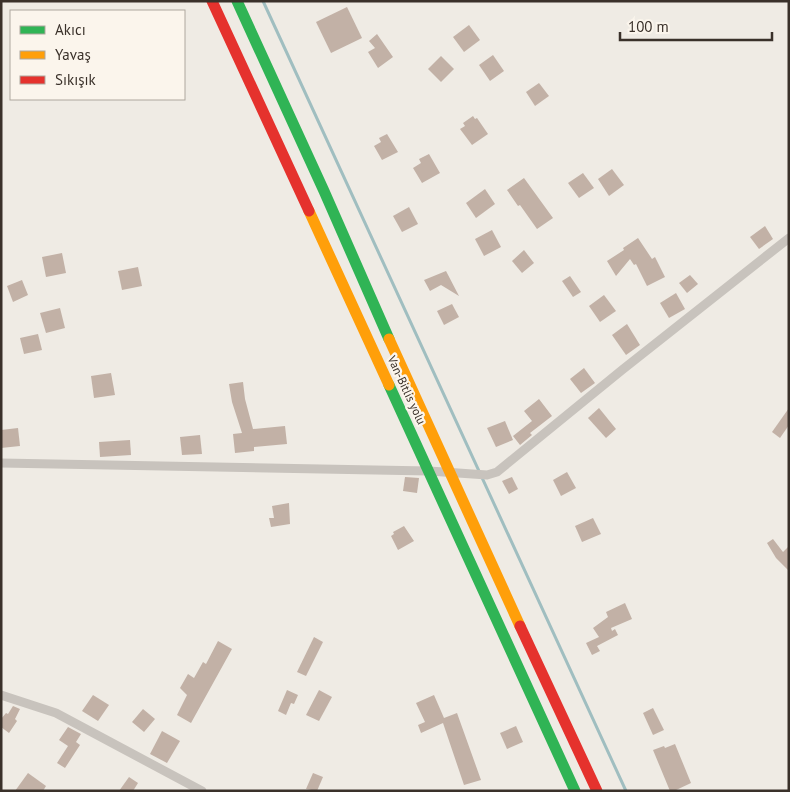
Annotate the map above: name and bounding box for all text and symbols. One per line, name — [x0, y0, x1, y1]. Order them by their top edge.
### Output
legend — [10, 10, 185, 100]
scale bar — [620, 10, 772, 42]
text: 100 m — [628, 17, 669, 36]
text: Akıcı — [55, 20, 86, 39]
text: Yavaş — [55, 45, 91, 64]
text: Sıkışık — [55, 70, 97, 89]
street label: Van-Bitlis yolu — [384, 352, 429, 427]

